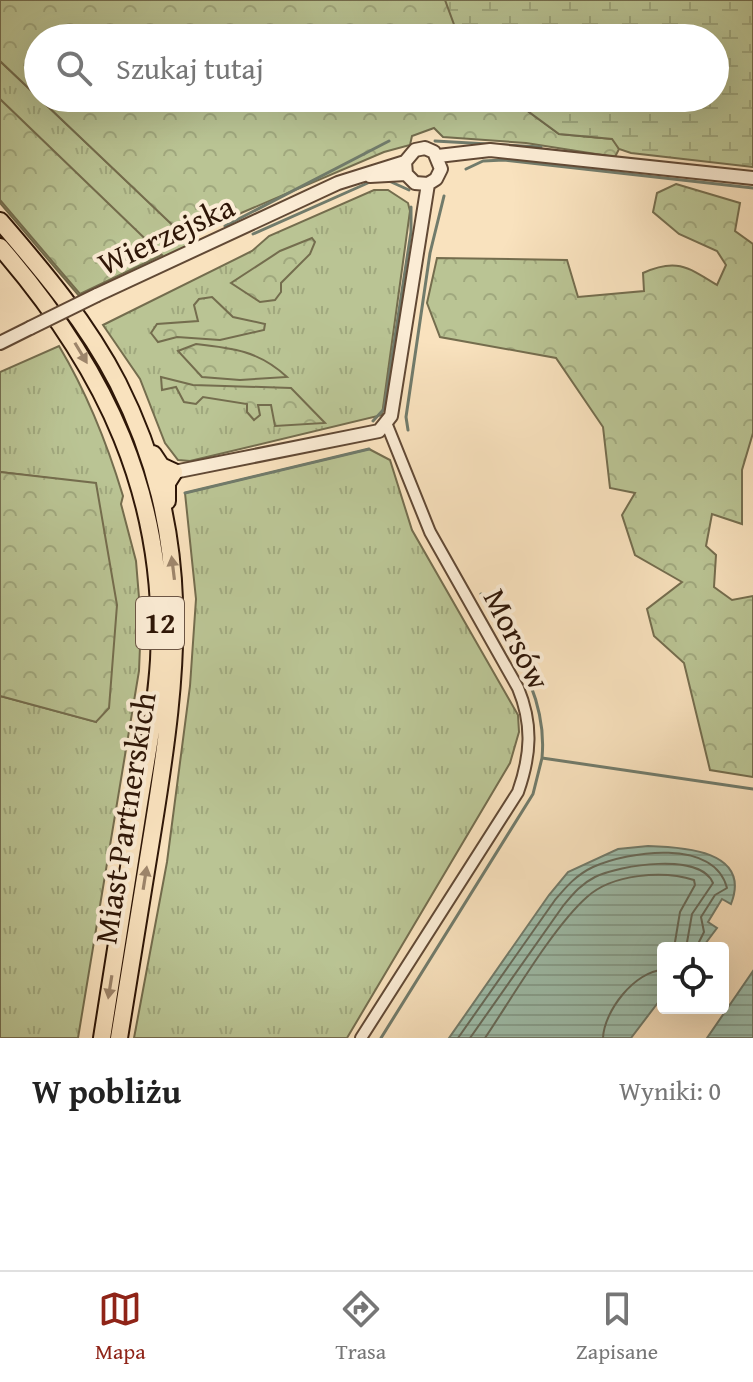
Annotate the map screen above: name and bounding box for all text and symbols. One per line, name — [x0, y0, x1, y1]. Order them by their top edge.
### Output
search box — [24, 24, 729, 112]
icon: search — [52, 46, 96, 90]
text: Szukaj tutaj — [116, 46, 264, 90]
street label: Wierzejska — [90, 182, 242, 287]
one-way arrow — [74, 342, 88, 364]
one-way arrow — [166, 555, 179, 580]
street label: Morsów — [472, 580, 563, 698]
road number: 12 — [136, 597, 184, 649]
street label: Miast Partnerskich — [81, 689, 168, 947]
one-way arrow — [139, 865, 151, 890]
map controls — [657, 942, 729, 1014]
button: locate — [657, 942, 729, 1014]
one-way arrow — [104, 975, 116, 1000]
text: W pobliżu — [32, 1066, 181, 1115]
text: Wyniki: 0 — [619, 1071, 721, 1110]
tab: Mapa — [95, 1287, 146, 1367]
tab: Trasa — [336, 1287, 386, 1367]
tab: Zapisane — [576, 1287, 658, 1367]

